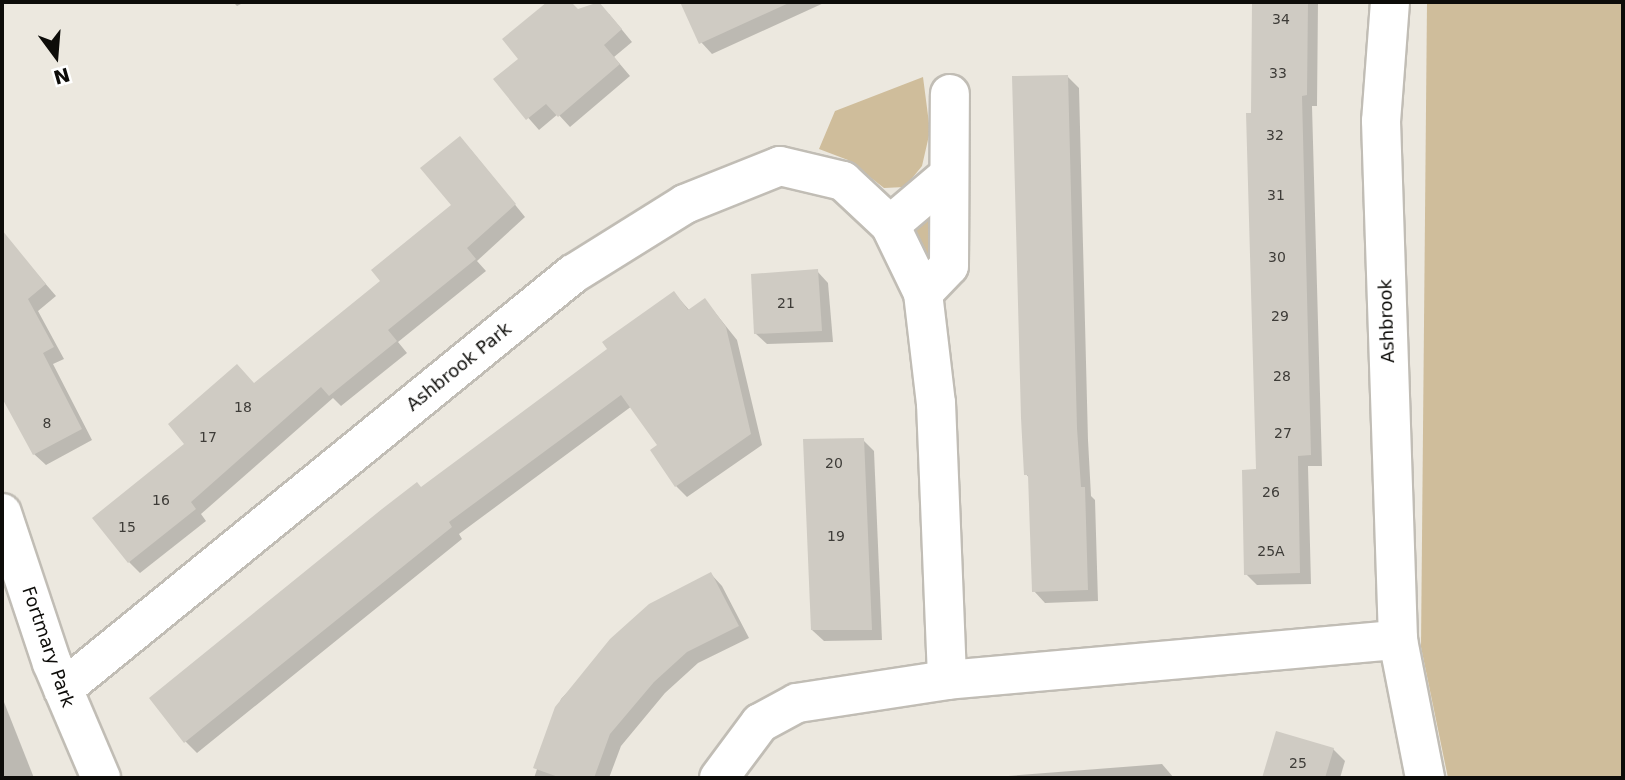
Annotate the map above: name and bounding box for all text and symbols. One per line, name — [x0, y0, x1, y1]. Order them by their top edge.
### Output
house number: 34 — [1272, 11, 1290, 27]
north arrow — [21, 21, 91, 91]
text: N — [51, 63, 72, 89]
house number: 33 — [1269, 65, 1287, 81]
house number: 32 — [1266, 127, 1284, 143]
house number: 31 — [1267, 187, 1285, 203]
house number: 30 — [1268, 249, 1286, 265]
street label: Ashbrook — [1375, 279, 1399, 363]
house number: 21 — [777, 295, 795, 311]
house number: 29 — [1271, 308, 1289, 324]
street label: Ashbrook Park — [402, 318, 516, 416]
house number: 28 — [1273, 368, 1291, 384]
house number: 18 — [234, 399, 252, 415]
house number: 8 — [43, 415, 51, 431]
house number: 27 — [1274, 425, 1292, 441]
house number: 17 — [199, 429, 217, 445]
house number: 20 — [825, 455, 843, 471]
house number: 26 — [1262, 484, 1280, 500]
house number: 16 — [152, 492, 170, 508]
house number: 15 — [118, 519, 136, 535]
house number: 19 — [827, 528, 845, 544]
house number: 25A — [1257, 543, 1285, 559]
street label: Fortmary Park — [17, 584, 79, 710]
house number: 25 — [1289, 755, 1307, 771]

